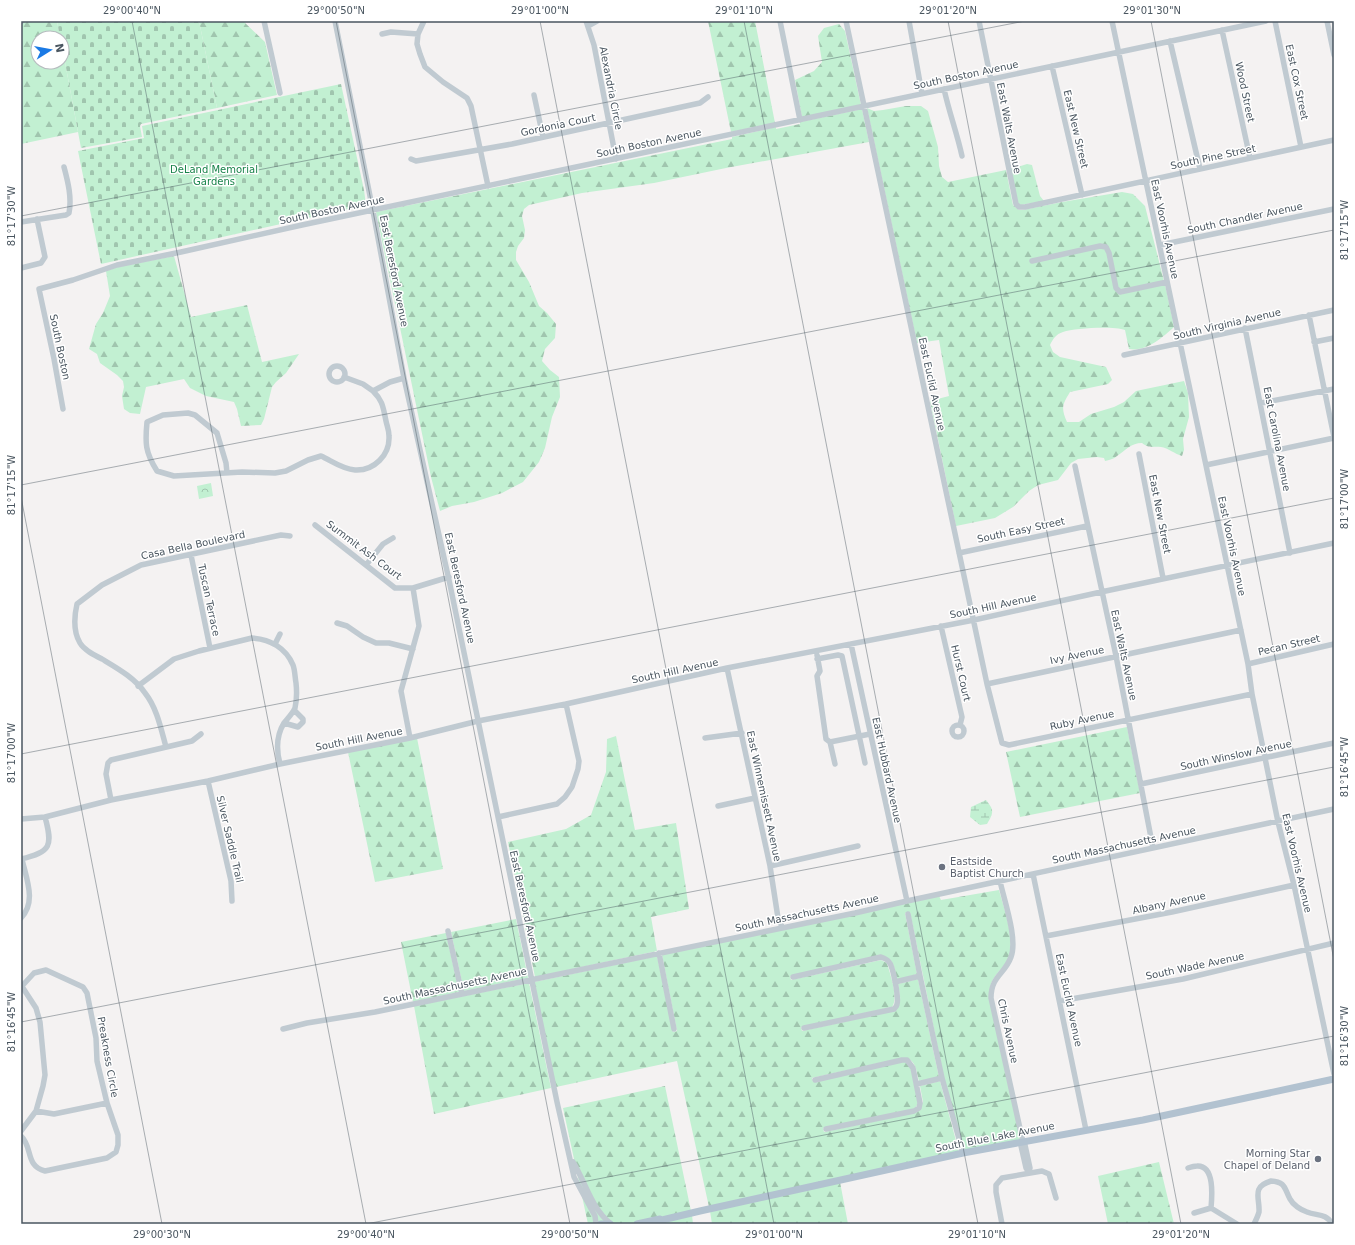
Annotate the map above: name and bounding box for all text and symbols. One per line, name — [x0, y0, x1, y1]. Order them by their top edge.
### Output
text: 29°00'40"N — [103, 5, 161, 16]
text: 29°00'50"N — [307, 5, 365, 16]
text: 29°01'00"N — [511, 5, 569, 16]
text: 29°01'10"N — [715, 5, 773, 16]
text: 29°01'20"N — [919, 5, 977, 16]
text: 29°01'30"N — [1123, 5, 1181, 16]
north arrow — [30, 30, 70, 70]
text: N — [52, 42, 67, 54]
street label: East Cox Street — [1284, 43, 1310, 121]
street label: Alexandria Circle — [598, 45, 624, 131]
street label: South Boston Avenue — [912, 58, 1020, 92]
street label: Wood Street — [1233, 61, 1257, 123]
street label: East Walts Avenue — [995, 82, 1023, 174]
street label: East New Street — [1062, 89, 1090, 169]
street label: Gordonia Court — [520, 112, 596, 138]
street label: South Boston Avenue — [595, 126, 703, 160]
street label: South Pine Street — [1169, 143, 1257, 171]
park label: DeLand Memorial Gardens — [170, 164, 258, 187]
street label: East Voorhis Avenue — [1149, 178, 1181, 280]
text: 81°17'30"W — [6, 186, 17, 246]
street label: South Boston Avenue — [278, 193, 386, 227]
street label: South Chandler Avenue — [1186, 200, 1304, 236]
text: 81°17'15"W — [1339, 200, 1350, 260]
street label: East Beresford Avenue — [378, 214, 410, 328]
street label: South Virginia Avenue — [1172, 306, 1282, 342]
street label: South Boston — [48, 313, 72, 381]
street label: East Euclid Avenue — [917, 336, 947, 432]
street label: East Carolina Avenue — [1261, 386, 1293, 492]
text: 81°17'15"W — [6, 455, 17, 515]
text: 81°17'00"W — [1339, 469, 1350, 529]
street label: East New Street — [1147, 474, 1173, 554]
street label: East Voorhis Avenue — [1216, 495, 1248, 597]
street label: South Easy Street — [976, 515, 1066, 545]
street label: Summit Ash Court — [324, 518, 404, 582]
street label: Casa Bella Boulevard — [140, 529, 246, 561]
street label: East Beresford Avenue — [443, 531, 477, 645]
street label: Tuscan Terrace — [196, 562, 222, 637]
street label: South Hill Avenue — [949, 591, 1037, 621]
street label: East Walts Avenue — [1109, 609, 1139, 701]
street label: Pecan Street — [1257, 632, 1321, 657]
street label: Hurst Court — [949, 644, 973, 702]
street label: Ivy Avenue — [1049, 644, 1105, 666]
street label: South Hill Avenue — [631, 656, 719, 686]
street label: Ruby Avenue — [1049, 708, 1115, 732]
street label: East Hubbard Avenue — [870, 716, 904, 824]
text: 81°17'00"W — [6, 723, 17, 783]
street label: South Hill Avenue — [315, 725, 403, 753]
street label: East Winnemissett Avenue — [745, 730, 783, 862]
text: 81°16'45"W — [1339, 737, 1350, 797]
street label: South Winslow Avenue — [1179, 738, 1293, 772]
street label: Silver Saddle Trail — [215, 794, 245, 884]
street label: East Voorhis Avenue — [1280, 812, 1314, 914]
street label: South Massachusetts Avenue — [1051, 824, 1197, 866]
street label: East Beresford Avenue — [508, 849, 542, 963]
place label: Eastside Baptist Church — [950, 856, 1024, 879]
marker: Eastside Baptist Church — [937, 862, 947, 872]
street label: Albany Avenue — [1131, 890, 1207, 916]
street label: South Massachusetts Avenue — [734, 892, 880, 934]
street label: South Wade Avenue — [1145, 950, 1245, 982]
street label: East Euclid Avenue — [1054, 952, 1084, 1048]
street label: South Massachusetts Avenue — [382, 965, 528, 1007]
text: 81°16'45"W — [6, 992, 17, 1052]
street label: Chris Avenue — [996, 998, 1020, 1064]
text: 81°16'30"W — [1339, 1006, 1350, 1066]
street label: Preakness Circle — [95, 1016, 121, 1098]
street label: South Blue Lake Avenue — [934, 1120, 1056, 1154]
place label: Morning Star Chapel of Deland — [1224, 1148, 1311, 1171]
marker: Morning Star Chapel of Deland — [1313, 1154, 1323, 1164]
text: 29°00'30"N — [133, 1229, 191, 1240]
text: 29°00'40"N — [337, 1229, 395, 1240]
text: 29°00'50"N — [541, 1229, 599, 1240]
text: 29°01'00"N — [745, 1229, 803, 1240]
text: 29°01'10"N — [948, 1229, 1006, 1240]
text: 29°01'20"N — [1152, 1229, 1210, 1240]

